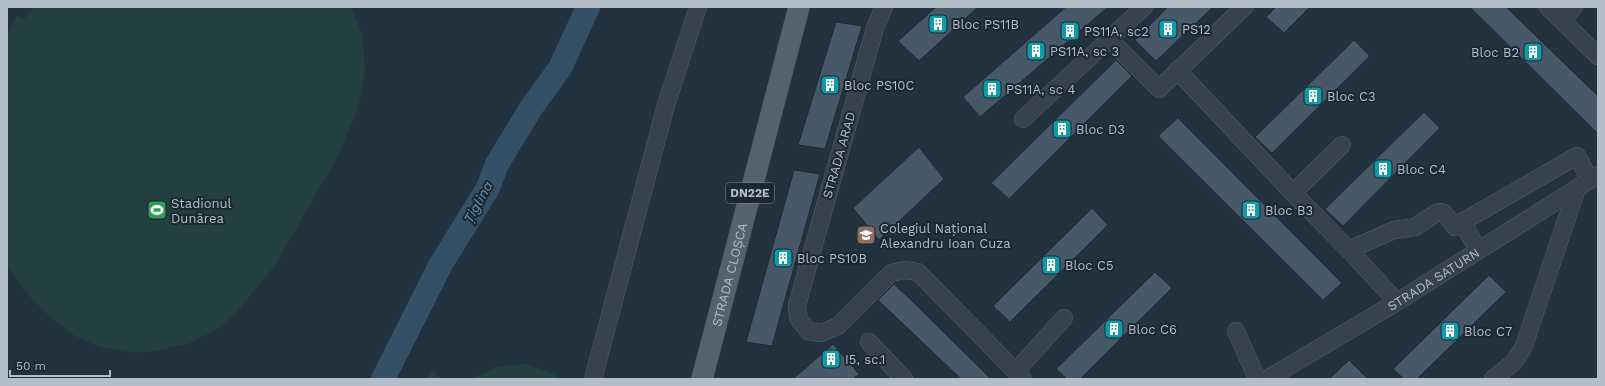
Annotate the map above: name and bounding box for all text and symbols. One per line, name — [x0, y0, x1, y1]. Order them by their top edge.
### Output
building icon: Bloc PS11B — [927, 13, 949, 35]
place label: Bloc PS11B — [952, 17, 1019, 32]
building icon: PS12 — [1157, 18, 1179, 40]
building icon: PS11A, sc2 — [1059, 20, 1081, 42]
place label: PS12 — [1182, 22, 1211, 37]
place label: PS11A, sc2 — [1084, 24, 1149, 39]
building icon: PS11A, sc 3 — [1025, 40, 1047, 62]
building icon: Bloc B2 — [1522, 41, 1544, 63]
place label: PS11A, sc 3 — [1050, 44, 1119, 59]
place label: Bloc B2 — [1471, 45, 1519, 60]
building icon: Bloc PS10C — [819, 74, 841, 96]
place label: Bloc PS10C — [844, 78, 914, 93]
building icon: PS11A, sc 4 — [981, 78, 1003, 100]
place label: PS11A, sc 4 — [1006, 82, 1076, 97]
building icon: Bloc C3 — [1302, 85, 1324, 107]
place label: Bloc C3 — [1327, 89, 1375, 104]
street label: STRADA ARAD — [819, 110, 859, 200]
building icon: Bloc D3 — [1051, 118, 1073, 140]
place label: Bloc D3 — [1076, 122, 1125, 137]
building icon: Bloc C4 — [1372, 158, 1394, 180]
place label: Bloc C4 — [1397, 162, 1446, 177]
water label: Țiglina — [460, 178, 497, 226]
road number: DN22E — [726, 183, 774, 203]
place label: Stadionul Dunărea — [171, 196, 232, 226]
sports icon: Stadionul Dunărea — [146, 199, 168, 221]
building icon: Bloc B3 — [1240, 199, 1262, 221]
place label: Bloc B3 — [1265, 203, 1313, 218]
street label: STRADA CLOȘCA — [709, 221, 750, 328]
place label: Colegiul Național Alexandru Ioan Cuza — [880, 221, 1011, 251]
school or university icon: Colegiul Național Alexandru Ioan Cuza — [855, 224, 877, 246]
street label: STRADA SATURN — [1385, 245, 1482, 313]
building icon: Bloc PS10B — [772, 247, 794, 269]
place label: Bloc PS10B — [797, 251, 867, 266]
building icon: Bloc C5 — [1040, 254, 1062, 276]
place label: Bloc C5 — [1065, 258, 1113, 273]
building icon: Bloc C6 — [1103, 318, 1125, 340]
building icon: Bloc C7 — [1439, 320, 1461, 342]
place label: Bloc C6 — [1128, 322, 1177, 337]
place label: Bloc C7 — [1464, 324, 1512, 339]
building icon: I5, sc.1 — [820, 348, 842, 370]
scale bar — [10, 352, 110, 378]
place label: I5, sc.1 — [845, 352, 885, 367]
text: 50 m — [16, 359, 46, 373]

